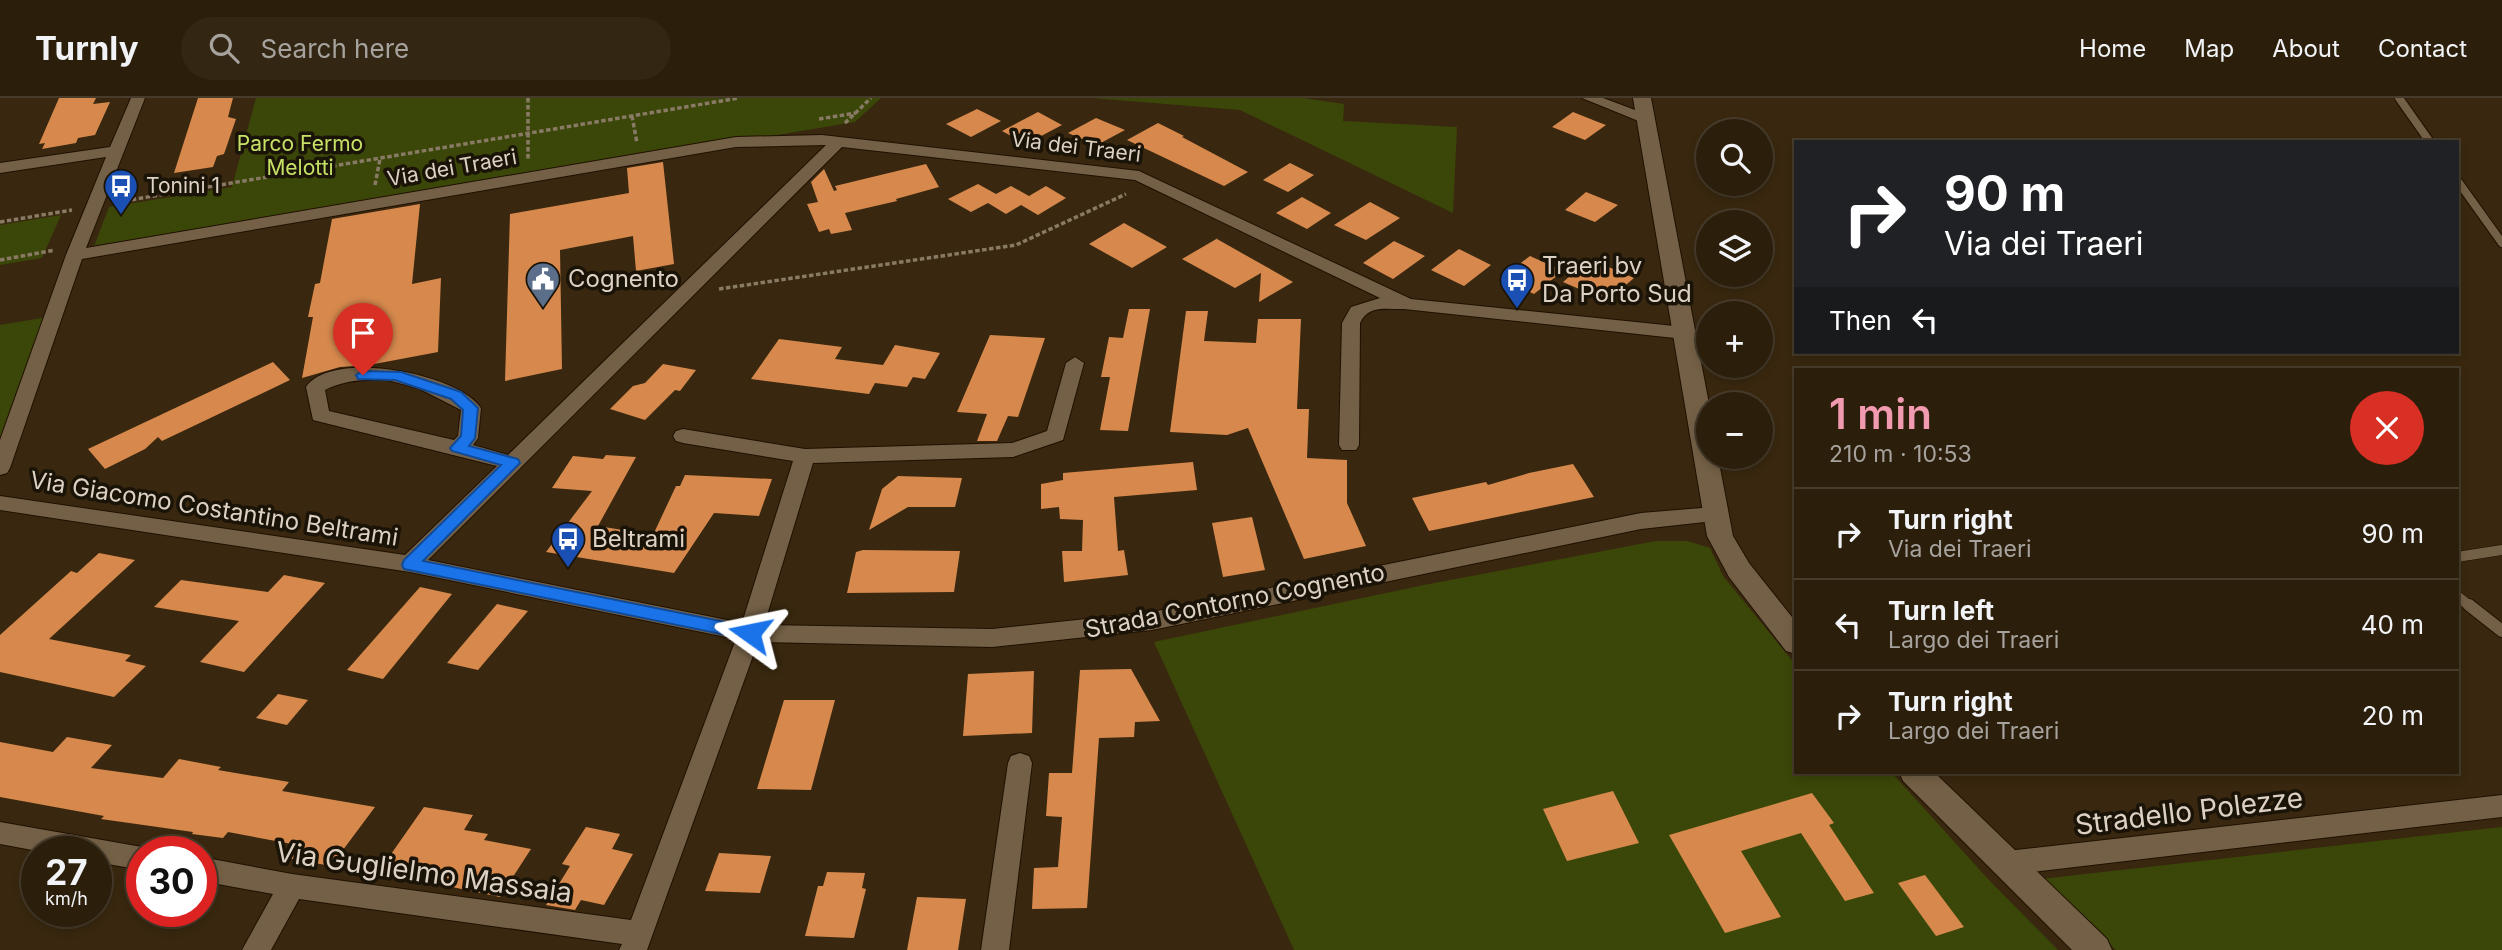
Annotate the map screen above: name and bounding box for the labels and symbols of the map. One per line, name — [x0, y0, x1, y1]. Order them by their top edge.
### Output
street label: Via dei Traeri — [1010, 126, 1143, 167]
park label: Parco Fermo Melotti — [237, 131, 363, 180]
street label: Via dei Traeri — [385, 144, 519, 191]
bus stop icon: Tonini 1 — [102, 167, 140, 216]
place label: Tonini 1 — [146, 173, 220, 198]
place label: Traeri bv Da Porto Sud — [1542, 251, 1692, 308]
public building icon: Cognento — [524, 260, 562, 309]
bus stop icon: Traeri bv Da Porto Sud — [1498, 261, 1536, 310]
place label: Cognento — [568, 264, 679, 293]
pin — [333, 303, 393, 375]
street label: Via Giacomo Costantino Beltrami — [28, 465, 400, 552]
bus stop icon: Beltrami — [549, 520, 587, 569]
place label: Beltrami — [592, 524, 685, 553]
street label: Strada Contorno Cognento — [1083, 557, 1387, 644]
position arrow — [713, 596, 787, 670]
street label: Stradello Polezze — [2073, 780, 2305, 842]
street label: Via Guglielmo Massaia — [274, 834, 574, 910]
speed limit sign: 30 — [126, 836, 217, 927]

